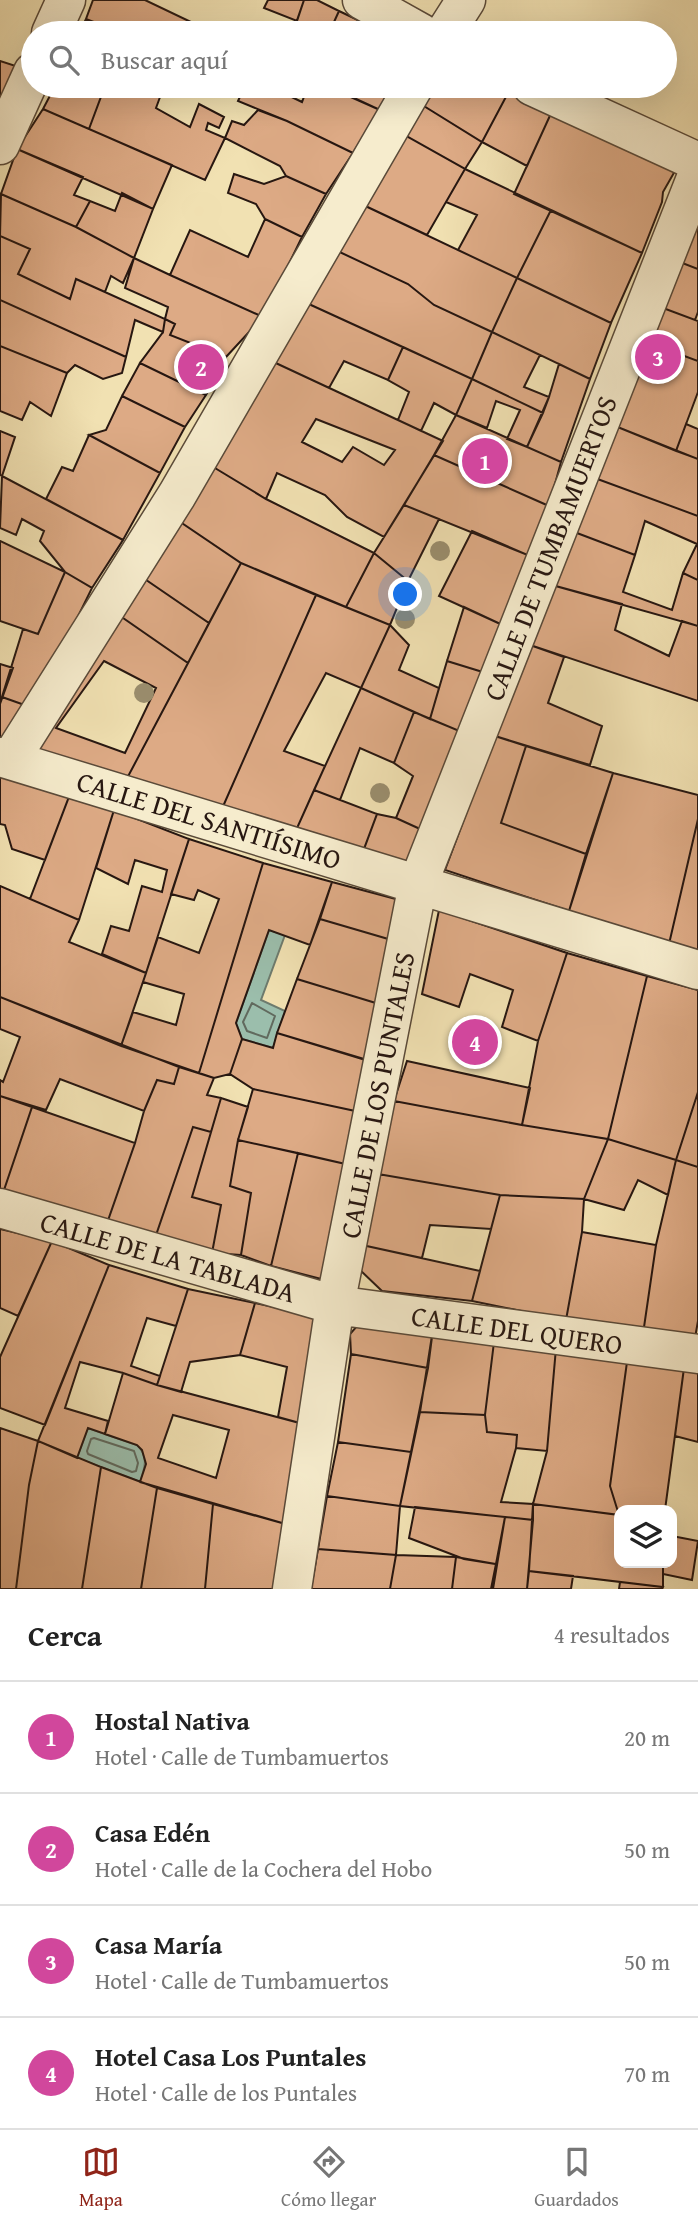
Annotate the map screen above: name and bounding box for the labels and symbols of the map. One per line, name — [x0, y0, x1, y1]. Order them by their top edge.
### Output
pin: 3 — [635, 331, 681, 383]
pin: 2 — [178, 341, 224, 393]
street label: CALLE DE TUMBAMUERTOS — [472, 389, 627, 706]
pin: 1 — [462, 435, 508, 487]
your location — [388, 577, 422, 611]
street label: CALLE DEL SANTIÍSIMO — [72, 760, 346, 879]
street label: CALLE DE LOS PUNTALES — [329, 948, 424, 1242]
pin: 4 — [452, 1016, 498, 1068]
street label: CALLE DE LA TABLADA — [36, 1200, 301, 1313]
street label: CALLE DEL QUERO — [409, 1294, 625, 1365]

